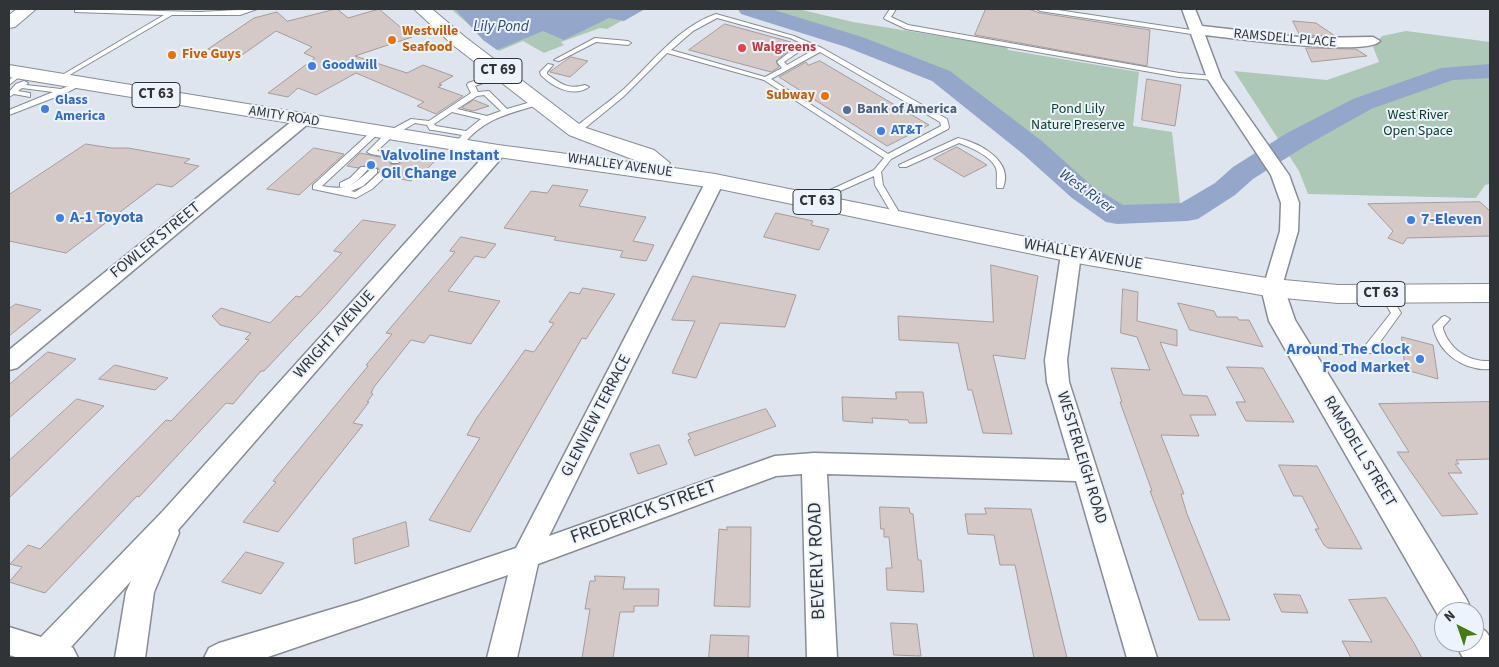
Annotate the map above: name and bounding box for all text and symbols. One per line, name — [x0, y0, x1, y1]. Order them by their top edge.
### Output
water label: Lily Pond — [473, 19, 529, 37]
place label: Westville Seafood — [402, 24, 458, 56]
street label: RAMSDELL PLACE — [1233, 26, 1337, 52]
marker: Westville Seafood — [386, 34, 398, 46]
place label: Walgreens — [752, 40, 816, 56]
marker: Walgreens — [736, 42, 748, 54]
place label: Five Guys — [182, 47, 241, 63]
marker: Five Guys — [166, 49, 178, 61]
place label: Goodwill — [322, 58, 377, 74]
road number: CT 69 — [474, 58, 522, 84]
marker: Goodwill — [306, 60, 318, 72]
road number: CT 63 — [132, 82, 180, 108]
place label: Subway — [766, 88, 815, 104]
marker: Subway — [819, 90, 831, 102]
place label: Glass America — [55, 93, 105, 125]
place label: Bank of America — [857, 102, 957, 118]
park label: Pond Lily Nature Preserve — [1031, 102, 1125, 134]
marker: Glass America — [39, 103, 51, 115]
street label: AMITY ROAD — [247, 103, 321, 131]
marker: Bank of America — [841, 104, 853, 116]
park label: West River Open Space — [1383, 108, 1453, 140]
place label: AT&T — [891, 123, 923, 139]
marker: AT&T — [875, 125, 887, 137]
place label: Valvoline Instant Oil Change — [381, 146, 499, 184]
street label: WHALLEY AVENUE — [567, 150, 673, 182]
marker: Valvoline Instant Oil Change — [365, 159, 377, 171]
water label: West River — [1055, 166, 1117, 218]
road number: CT 63 — [793, 190, 841, 214]
street label: FOWLER STREET — [107, 199, 205, 283]
place label: A-1 Toyota — [70, 208, 143, 228]
place label: 7-Eleven — [1421, 210, 1482, 230]
marker: A-1 Toyota — [54, 212, 66, 224]
marker: 7-Eleven — [1405, 214, 1417, 226]
street label: WHALLEY AVENUE — [1022, 235, 1144, 275]
road number: CT 63 — [1357, 282, 1405, 306]
street label: WRIGHT AVENUE — [290, 287, 380, 383]
place label: Around The Clock Food Market — [1287, 340, 1410, 378]
street label: GLENVIEW TERRACE — [558, 352, 636, 480]
marker: Around The Clock Food Market — [1414, 353, 1426, 365]
street label: WESTERLEIGH ROAD — [1052, 390, 1110, 526]
street label: RAMSDELL STREET — [1318, 393, 1400, 511]
street label: FREDERICK STREET — [568, 476, 720, 550]
street label: BEVERLY ROAD — [805, 502, 831, 620]
north arrow — [1434, 602, 1484, 652]
text: N — [1440, 606, 1460, 627]

